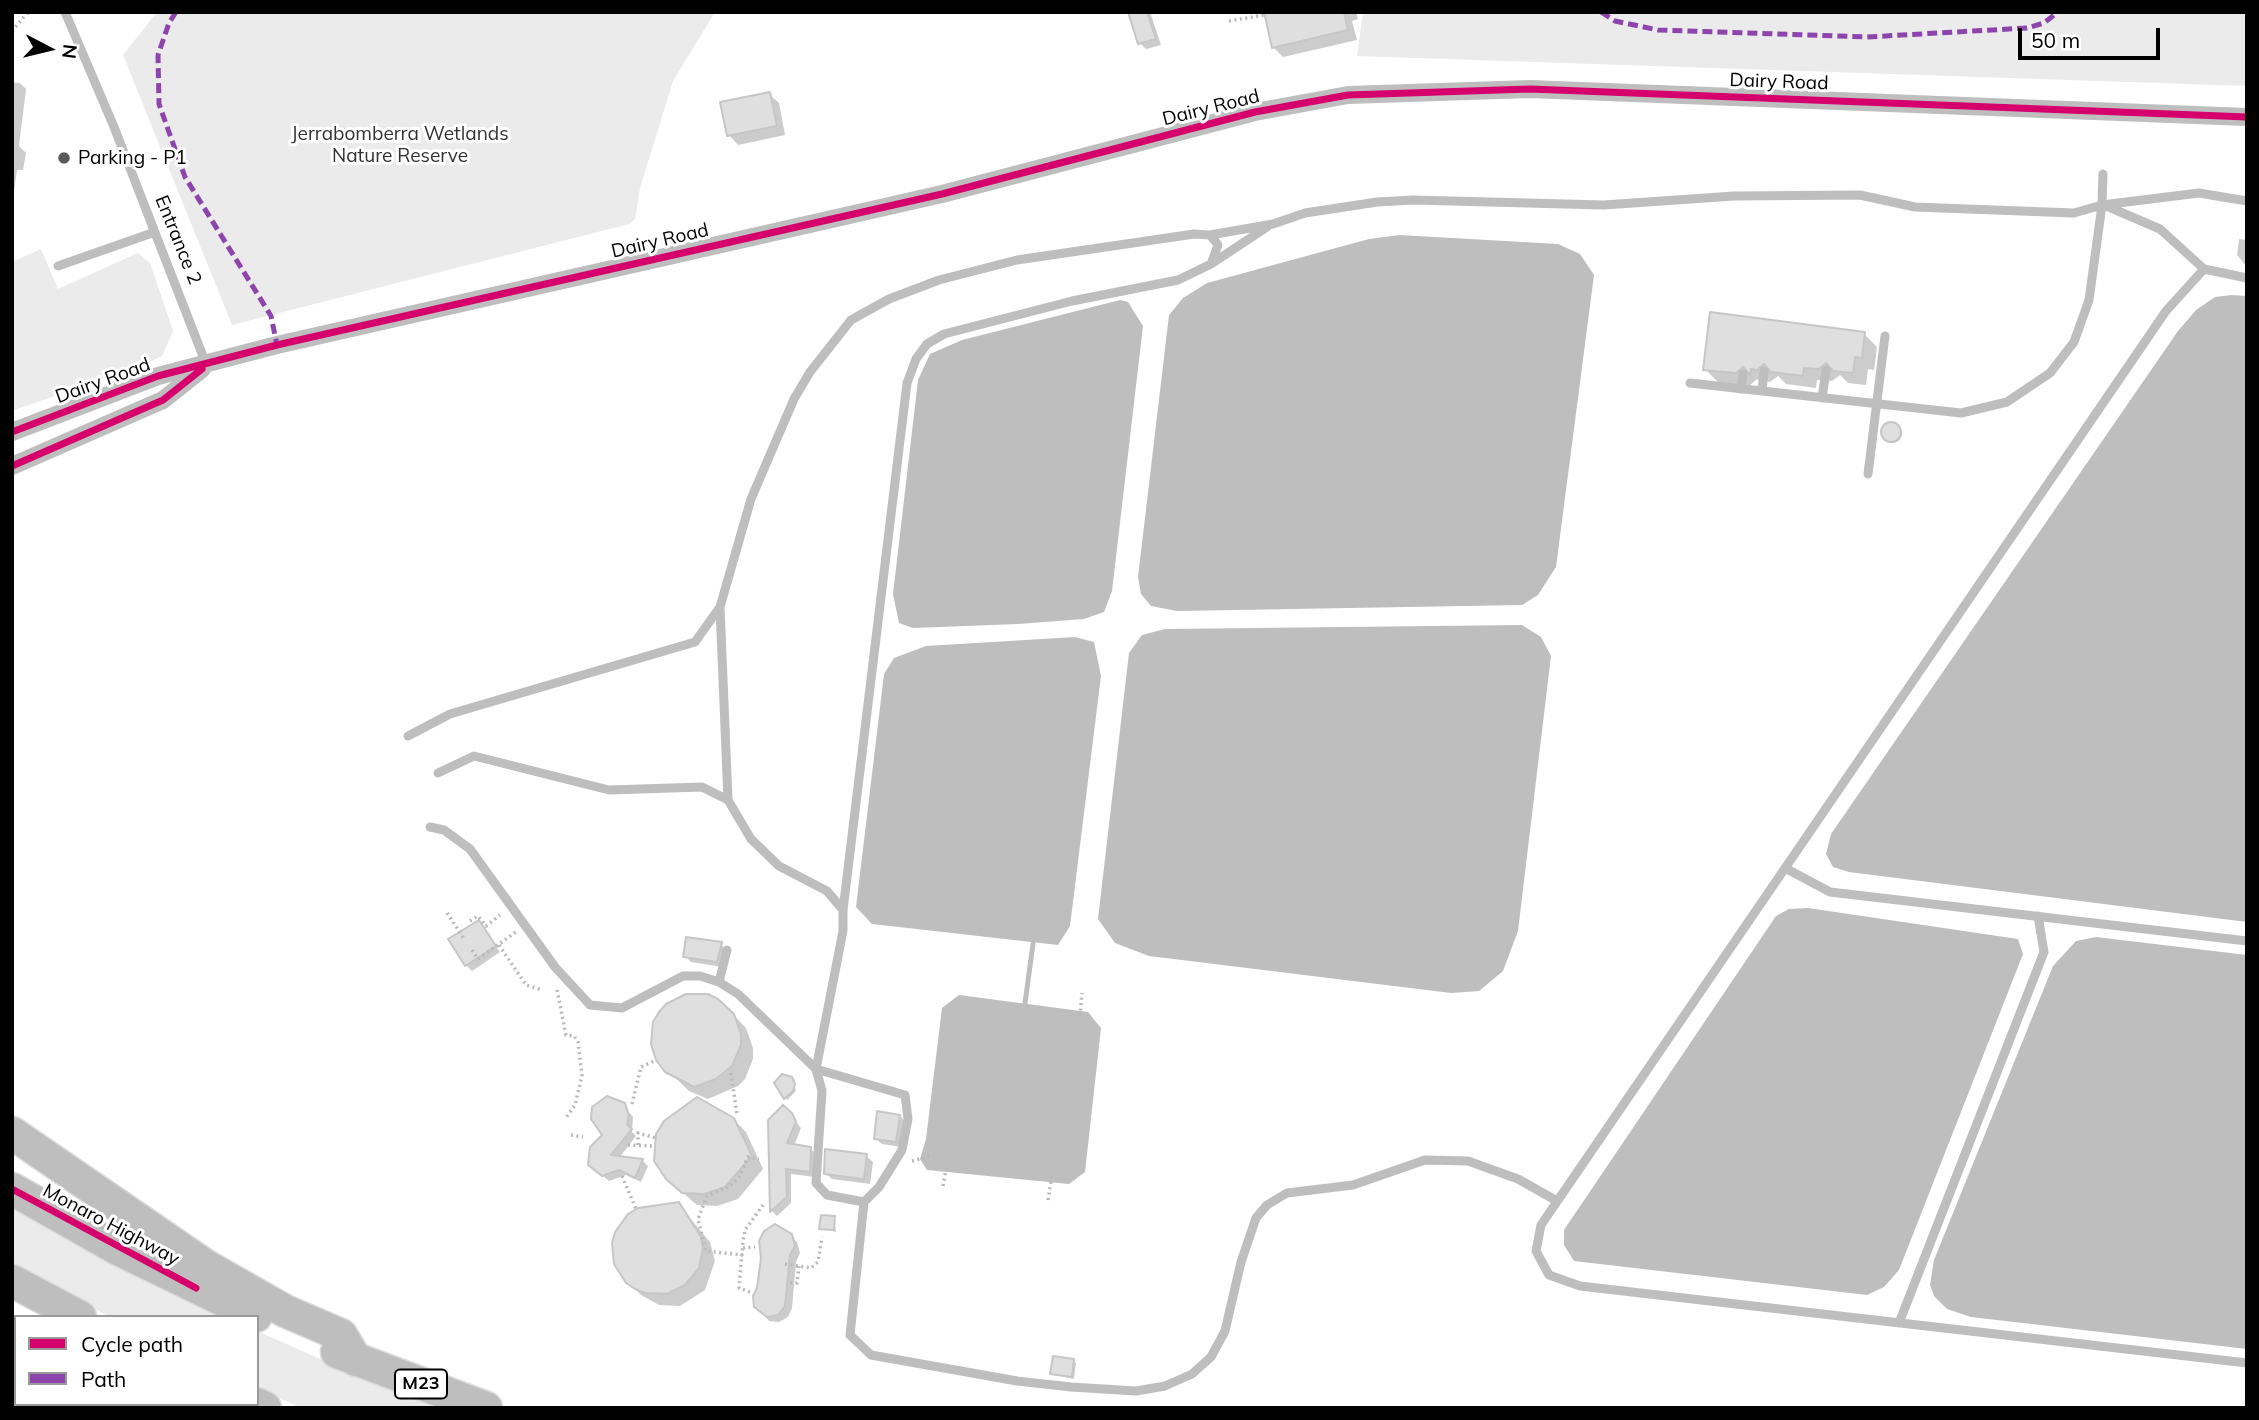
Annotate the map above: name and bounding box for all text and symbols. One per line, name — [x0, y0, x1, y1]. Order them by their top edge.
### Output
north arrow — [14, 14, 84, 84]
scale bar — [2021, 14, 2163, 58]
text: 50 m — [2031, 27, 2080, 53]
text: N — [57, 43, 83, 60]
street label: Dairy Road — [1729, 69, 1829, 95]
street label: Dairy Road — [1160, 85, 1262, 131]
park label: Jerrabomberra Wetlands Nature Reserve — [291, 123, 509, 167]
place label: Parking - P1 — [78, 147, 187, 169]
marker: Parking - P1 — [56, 150, 72, 166]
street label: Entrance 2 — [150, 192, 206, 288]
street label: Dairy Road — [609, 219, 711, 263]
street label: Dairy Road — [52, 353, 154, 409]
street label: Monaro Highway — [39, 1179, 183, 1271]
legend — [14, 1315, 259, 1406]
text: Cycle path — [81, 1331, 183, 1357]
text: Path — [81, 1366, 126, 1392]
road number: M23 — [395, 1370, 447, 1399]

